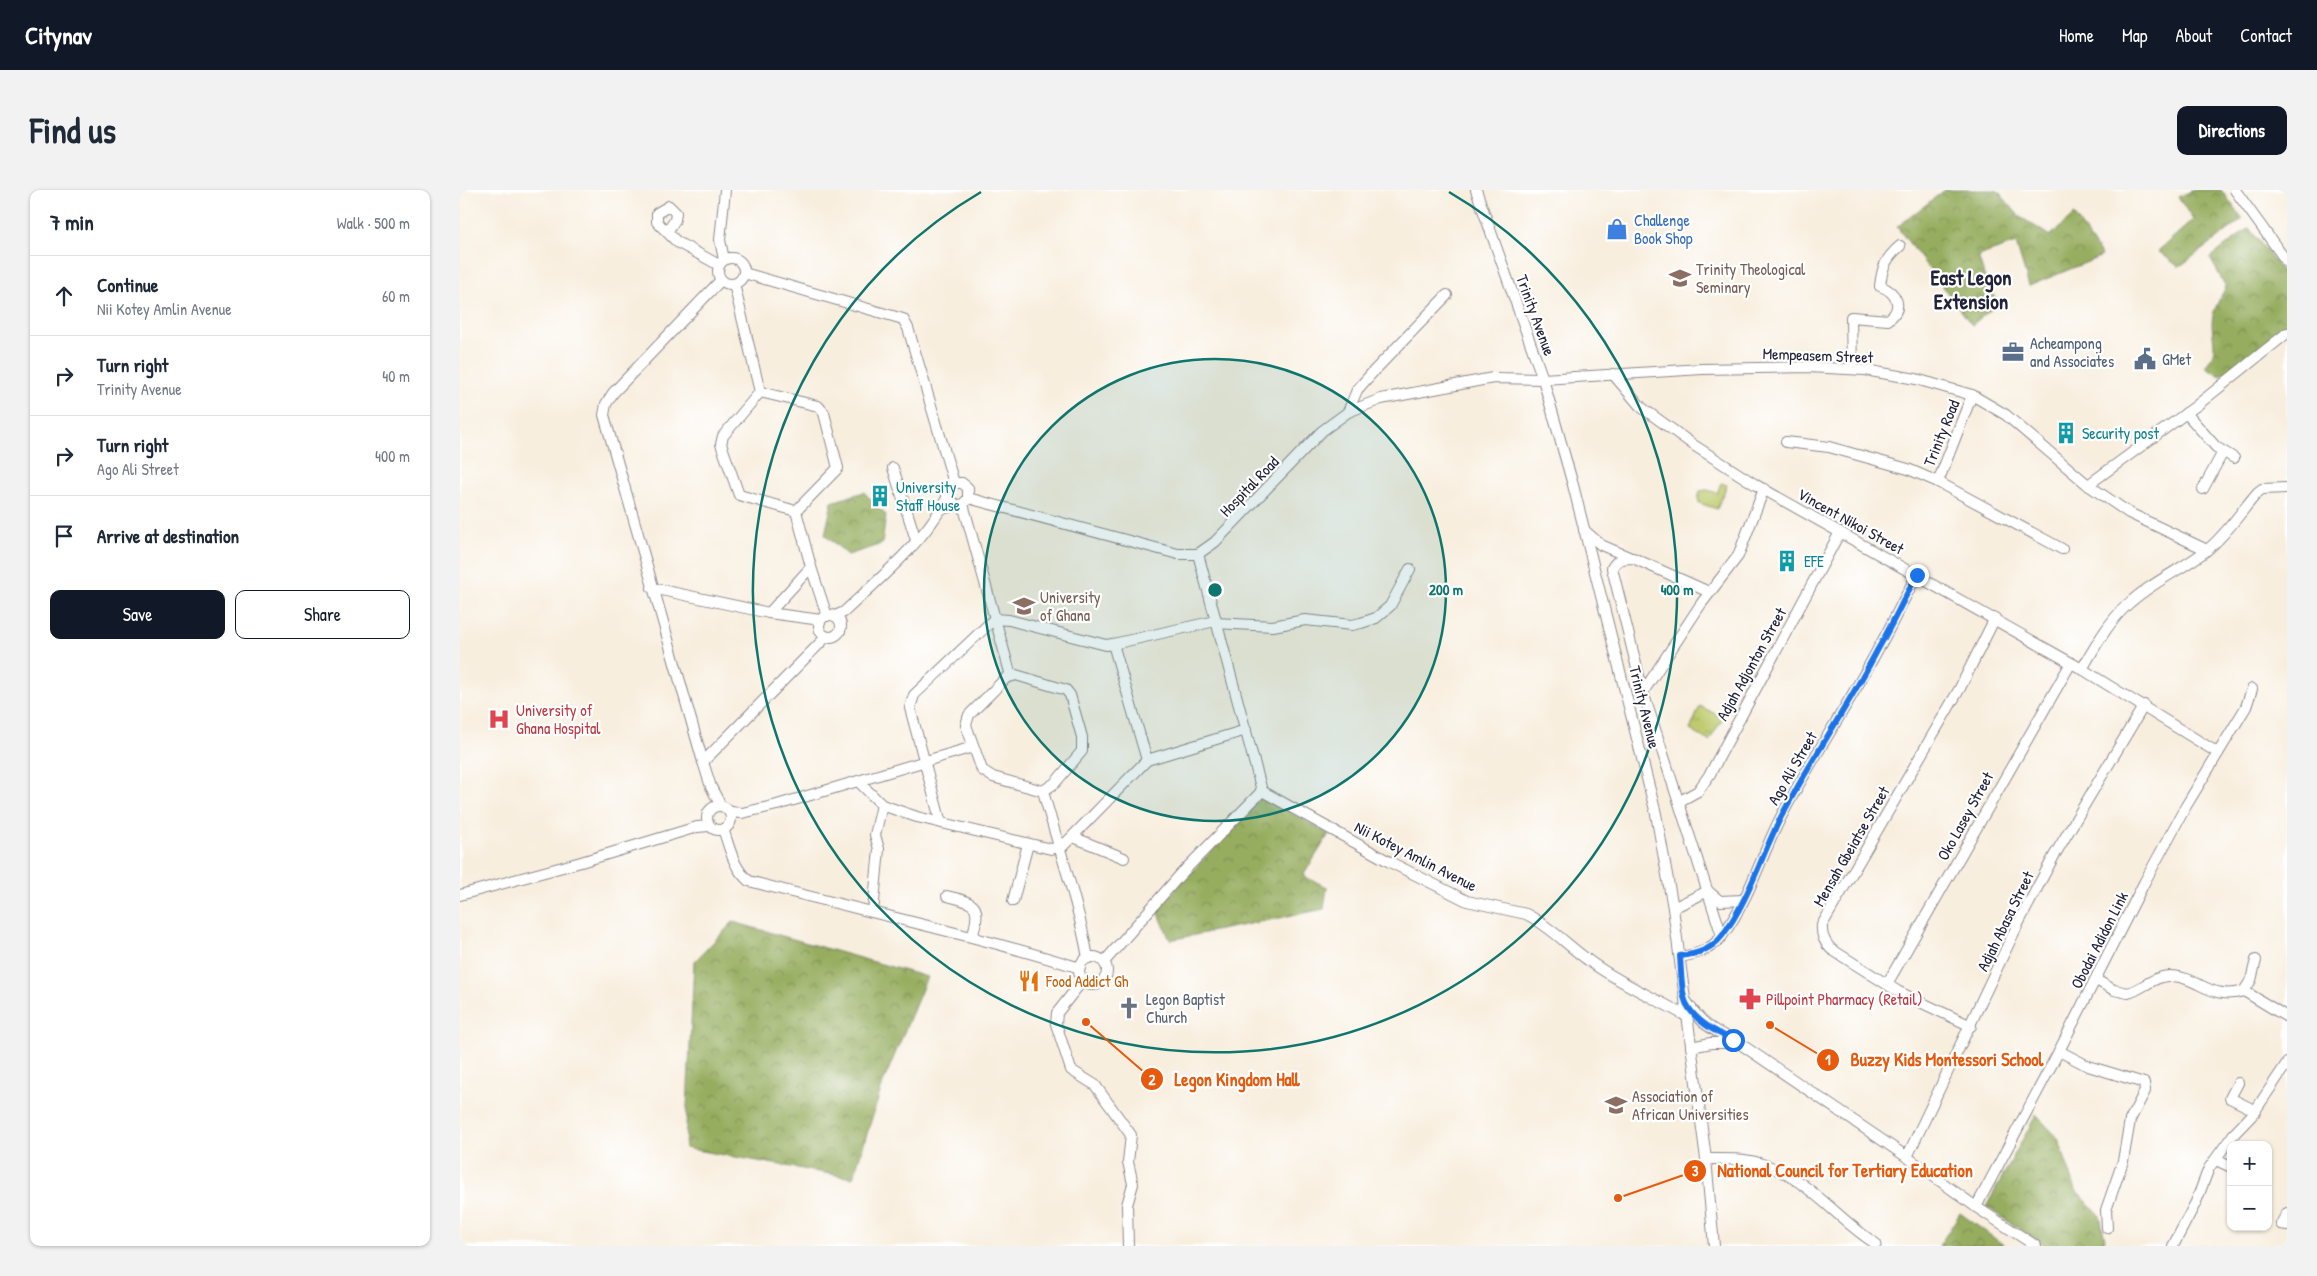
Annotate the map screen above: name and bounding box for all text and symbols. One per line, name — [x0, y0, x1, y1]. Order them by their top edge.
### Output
text: Citynav — [25, 19, 92, 51]
text: Home — [2059, 23, 2094, 48]
text: Map — [2122, 23, 2147, 48]
text: About — [2175, 23, 2212, 48]
text: Contact — [2240, 23, 2292, 48]
button: Directions — [2177, 106, 2287, 155]
text: Find us — [30, 107, 116, 154]
text: 7 min — [50, 208, 94, 237]
place label: Challenge Book Shop — [1634, 209, 1693, 249]
text: Walk · 500 m — [337, 212, 410, 234]
shop icon: Challenge Book Shop — [1604, 216, 1630, 242]
place label: Trinity Theological Seminary — [1696, 258, 1806, 298]
district label: East Legon Extension — [1930, 263, 2012, 316]
school or university icon: Trinity Theological Seminary — [1667, 265, 1693, 291]
street label: Trinity Avenue — [1511, 271, 1561, 359]
text: Continue — [97, 272, 158, 298]
icon: ahead — [50, 282, 78, 310]
text: 60 m — [382, 285, 410, 307]
text: Nii Kotey Amlin Avenue — [97, 298, 232, 320]
place label: Acheampong and Associates — [2030, 332, 2114, 372]
office icon: Acheampong and Associates — [2000, 339, 2026, 365]
street label: Mempeasem Street — [1762, 342, 1874, 368]
public building icon: GMet — [2132, 346, 2158, 372]
place label: GMet — [2162, 348, 2192, 370]
text: Turn right — [97, 352, 168, 378]
icon: right — [50, 362, 78, 390]
text: 40 m — [382, 365, 410, 387]
text: Trinity Avenue — [97, 378, 182, 400]
street label: Trinity Road — [1918, 396, 1964, 470]
building icon: Security post — [2053, 420, 2079, 446]
place label: Security post — [2082, 422, 2159, 444]
text: Turn right — [97, 432, 168, 458]
icon: right — [50, 442, 78, 470]
text: 400 m — [375, 445, 410, 467]
street label: Hospital Road — [1215, 451, 1283, 521]
text: Ago Ali Street — [97, 458, 179, 480]
place label: University Staff House — [896, 476, 961, 516]
building icon: University Staff House — [867, 483, 893, 509]
street label: Vincent Nikoi Street — [1794, 483, 1909, 560]
icon: arrive — [50, 522, 78, 550]
text: Arrive at destination — [97, 523, 239, 549]
building icon: EFE — [1774, 548, 1800, 574]
place label: EFE — [1804, 550, 1824, 572]
route end — [1906, 564, 1929, 587]
text: 200 m — [1429, 579, 1463, 600]
text: 400 m — [1661, 579, 1693, 600]
centre of rings — [1206, 581, 1224, 599]
place label: University of Ghana — [1040, 586, 1101, 626]
button: Save — [50, 590, 225, 639]
button: Share — [235, 590, 410, 639]
school or university icon: University of Ghana — [1011, 593, 1037, 619]
street label: Adjah Adjonton Street — [1711, 603, 1791, 724]
street label: Trinity Avenue — [1624, 663, 1666, 751]
place label: University of Ghana Hospital — [516, 699, 601, 739]
hospital icon: University of Ghana Hospital — [486, 706, 512, 732]
street label: Ago Ali Street — [1762, 727, 1822, 809]
street label: Oko Lasey Street — [1932, 767, 1999, 864]
street label: Mensah Gbeiatse Street — [1808, 781, 1895, 910]
street label: Nii Kotey Amlin Avenue — [1351, 816, 1481, 897]
street label: Adjah Abasa Street — [1971, 867, 2039, 975]
street label: Obodai Adidon Link — [2065, 887, 2133, 992]
restaurant icon: Food Addict Gh — [1016, 968, 1042, 994]
place label: Food Addict Gh — [1045, 970, 1129, 992]
pharmacy icon: Pillpoint Pharmacy (Retail) — [1737, 986, 1763, 1012]
place label: Legon Baptist Church — [1146, 988, 1225, 1028]
place label: Pillpoint Pharmacy (Retail) — [1766, 988, 1923, 1010]
church icon: Legon Baptist Church — [1116, 995, 1142, 1021]
route start — [1722, 1029, 1745, 1052]
callout: Buzzy Kids Montessori School — [1815, 1044, 2053, 1077]
text: Buzzy Kids Montessori School — [1851, 1047, 2045, 1073]
text: 1 — [1825, 1049, 1831, 1070]
callout: Legon Kingdom Hall — [1139, 1063, 1309, 1096]
text: Legon Kingdom Hall — [1175, 1067, 1301, 1093]
text: 2 — [1148, 1069, 1156, 1090]
place label: Association of African Universities — [1632, 1085, 1749, 1125]
school or university icon: Association of African Universities — [1603, 1092, 1629, 1118]
map controls — [2227, 1141, 2272, 1231]
button: + — [2227, 1141, 2272, 1186]
callout: National Council for Tertiary Education — [1682, 1154, 1983, 1187]
text: National Council for Tertiary Education — [1717, 1158, 1973, 1184]
text: 3 — [1692, 1160, 1699, 1181]
button: − — [2227, 1186, 2272, 1231]

